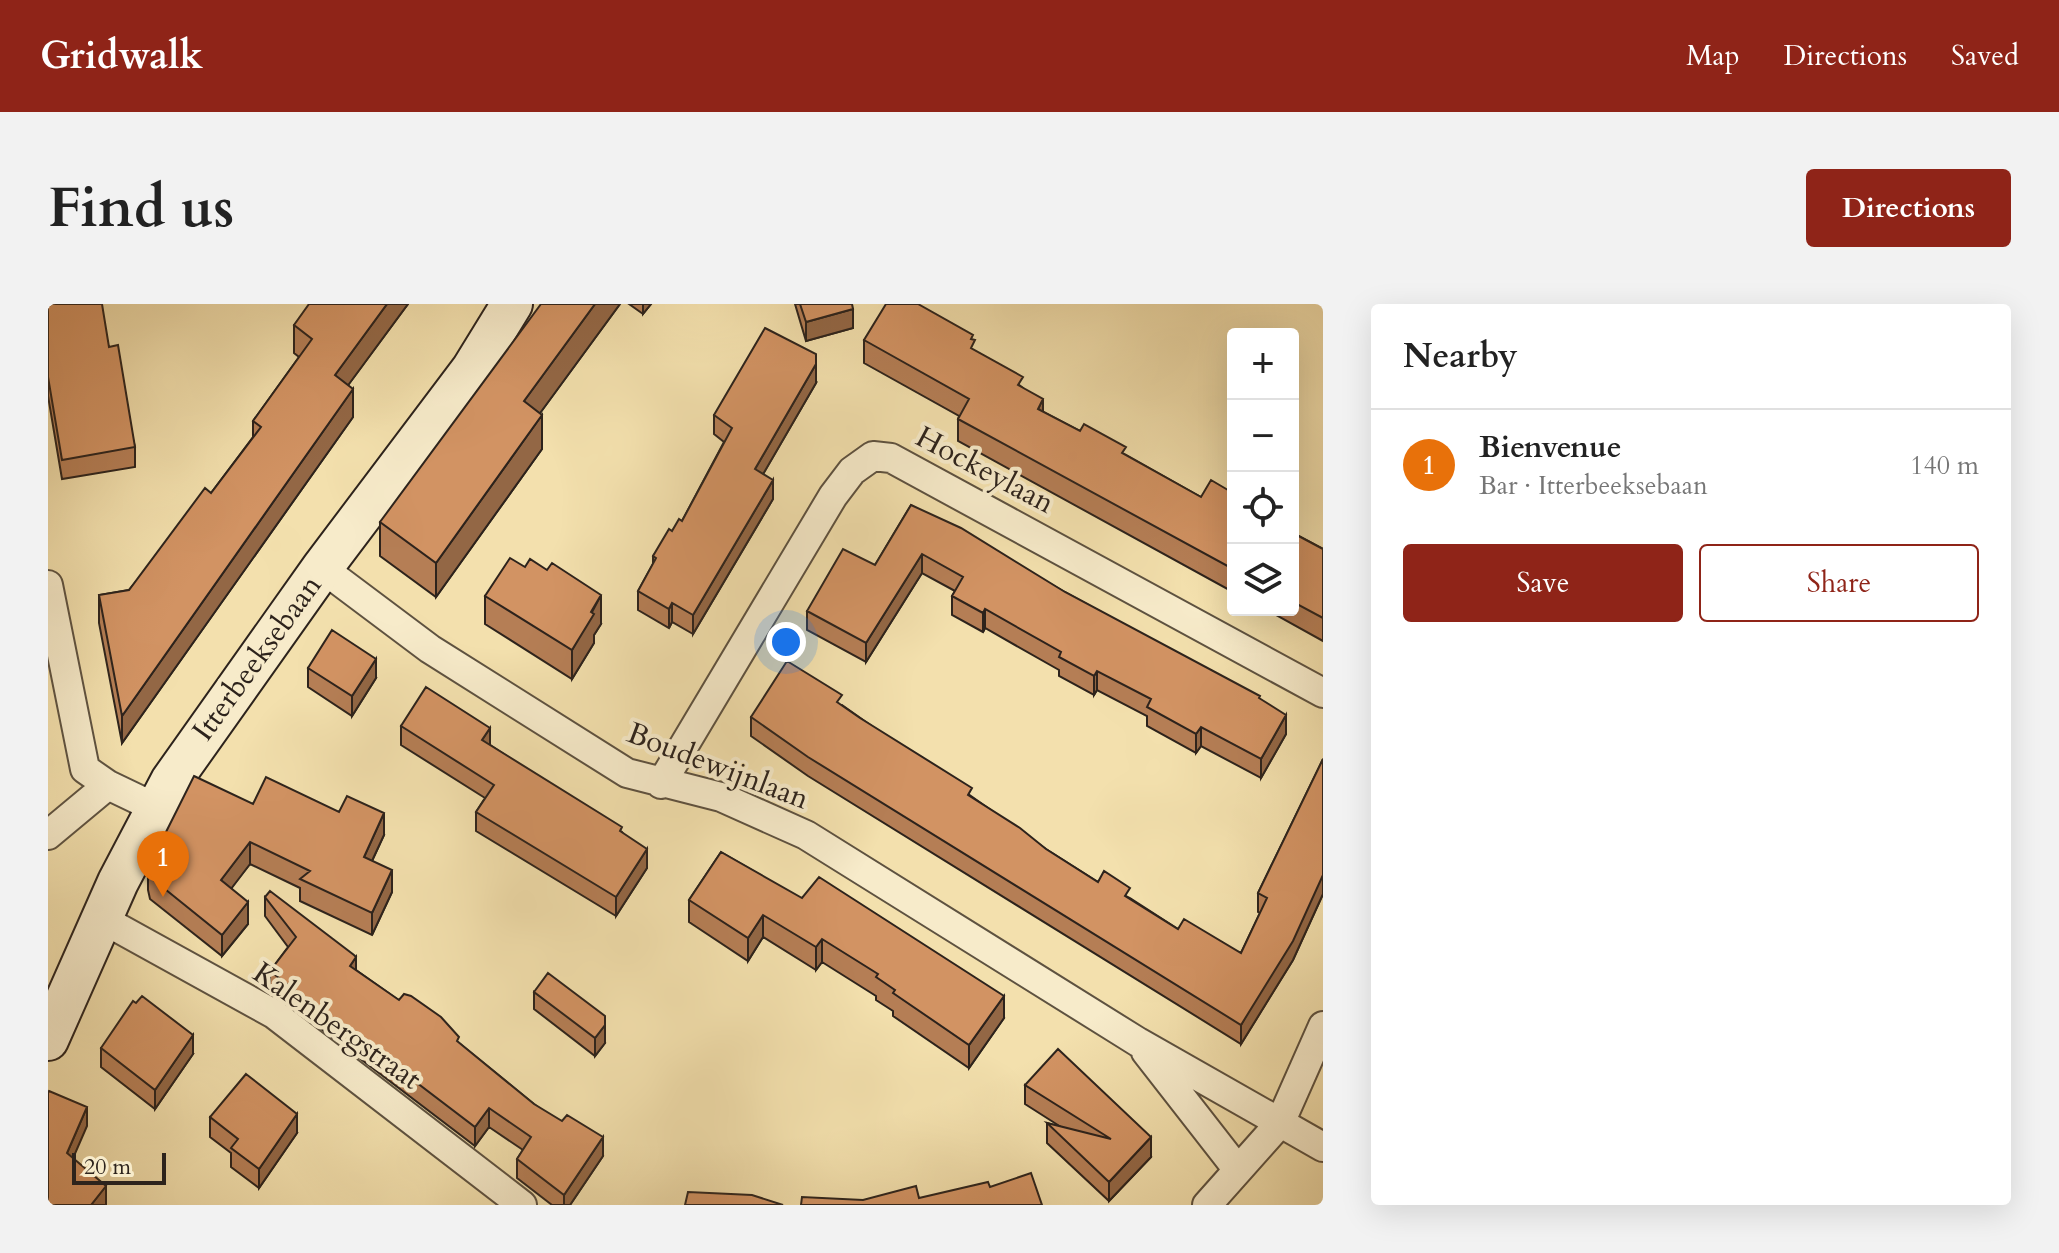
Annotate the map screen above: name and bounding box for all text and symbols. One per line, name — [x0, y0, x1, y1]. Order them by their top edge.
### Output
text: Gridwalk — [40, 30, 203, 82]
text: Map — [1686, 37, 1740, 75]
text: Directions — [1784, 37, 1907, 75]
text: Saved — [1951, 37, 2019, 75]
button: Directions — [1806, 169, 2011, 247]
text: Find us — [48, 171, 234, 246]
map controls — [1227, 328, 1299, 616]
button: + — [1227, 328, 1299, 400]
text: Nearby — [1403, 333, 1518, 379]
button: − — [1227, 400, 1299, 472]
street label: Hockeylaan — [909, 416, 1061, 524]
text: Bienvenue — [1479, 427, 1622, 468]
text: 1 — [1422, 448, 1436, 483]
text: 140 m — [1910, 448, 1979, 483]
text: Bar · Itterbeeksebaan — [1479, 468, 1708, 503]
button: locate — [1227, 472, 1299, 544]
button: layers — [1227, 544, 1299, 616]
button: Save — [1403, 544, 1683, 622]
button: Share — [1699, 544, 1979, 622]
street label: Itterbeeksebaan — [183, 567, 331, 749]
your location — [766, 622, 806, 662]
street label: Boudewijnlaan — [621, 713, 815, 819]
pin: 1 — [137, 831, 189, 897]
street label: Kalenbergstraat — [245, 953, 430, 1100]
scale bar — [72, 1149, 166, 1185]
text: 20 m — [84, 1152, 131, 1182]

